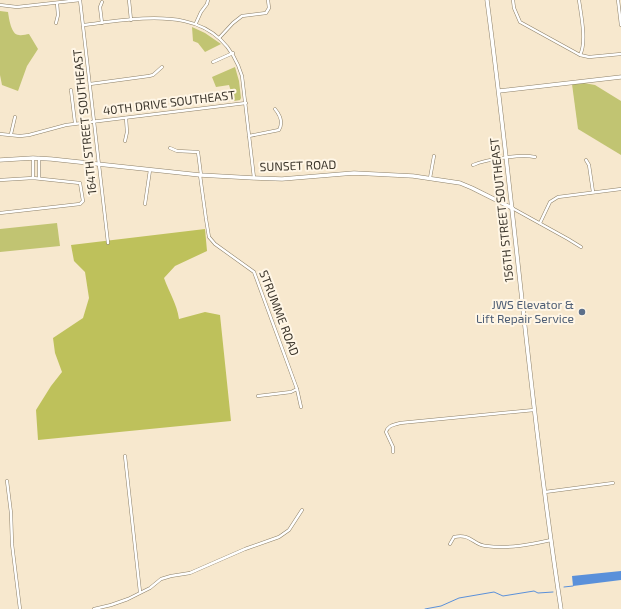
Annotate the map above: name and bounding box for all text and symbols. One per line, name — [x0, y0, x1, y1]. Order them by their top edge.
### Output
street label: 164TH STREET SOUTHEAST — [69, 49, 99, 195]
street label: 40TH DRIVE SOUTHEAST — [102, 87, 236, 117]
street label: 156TH STREET SOUTHEAST — [486, 137, 516, 283]
street label: SUNSET ROAD — [259, 157, 337, 173]
street label: STRUMME ROAD — [257, 268, 303, 357]
place label: JWS Elevator & Lift Repair Service — [476, 297, 574, 325]
marker: JWS Elevator & Lift Repair Service — [577, 307, 587, 317]

